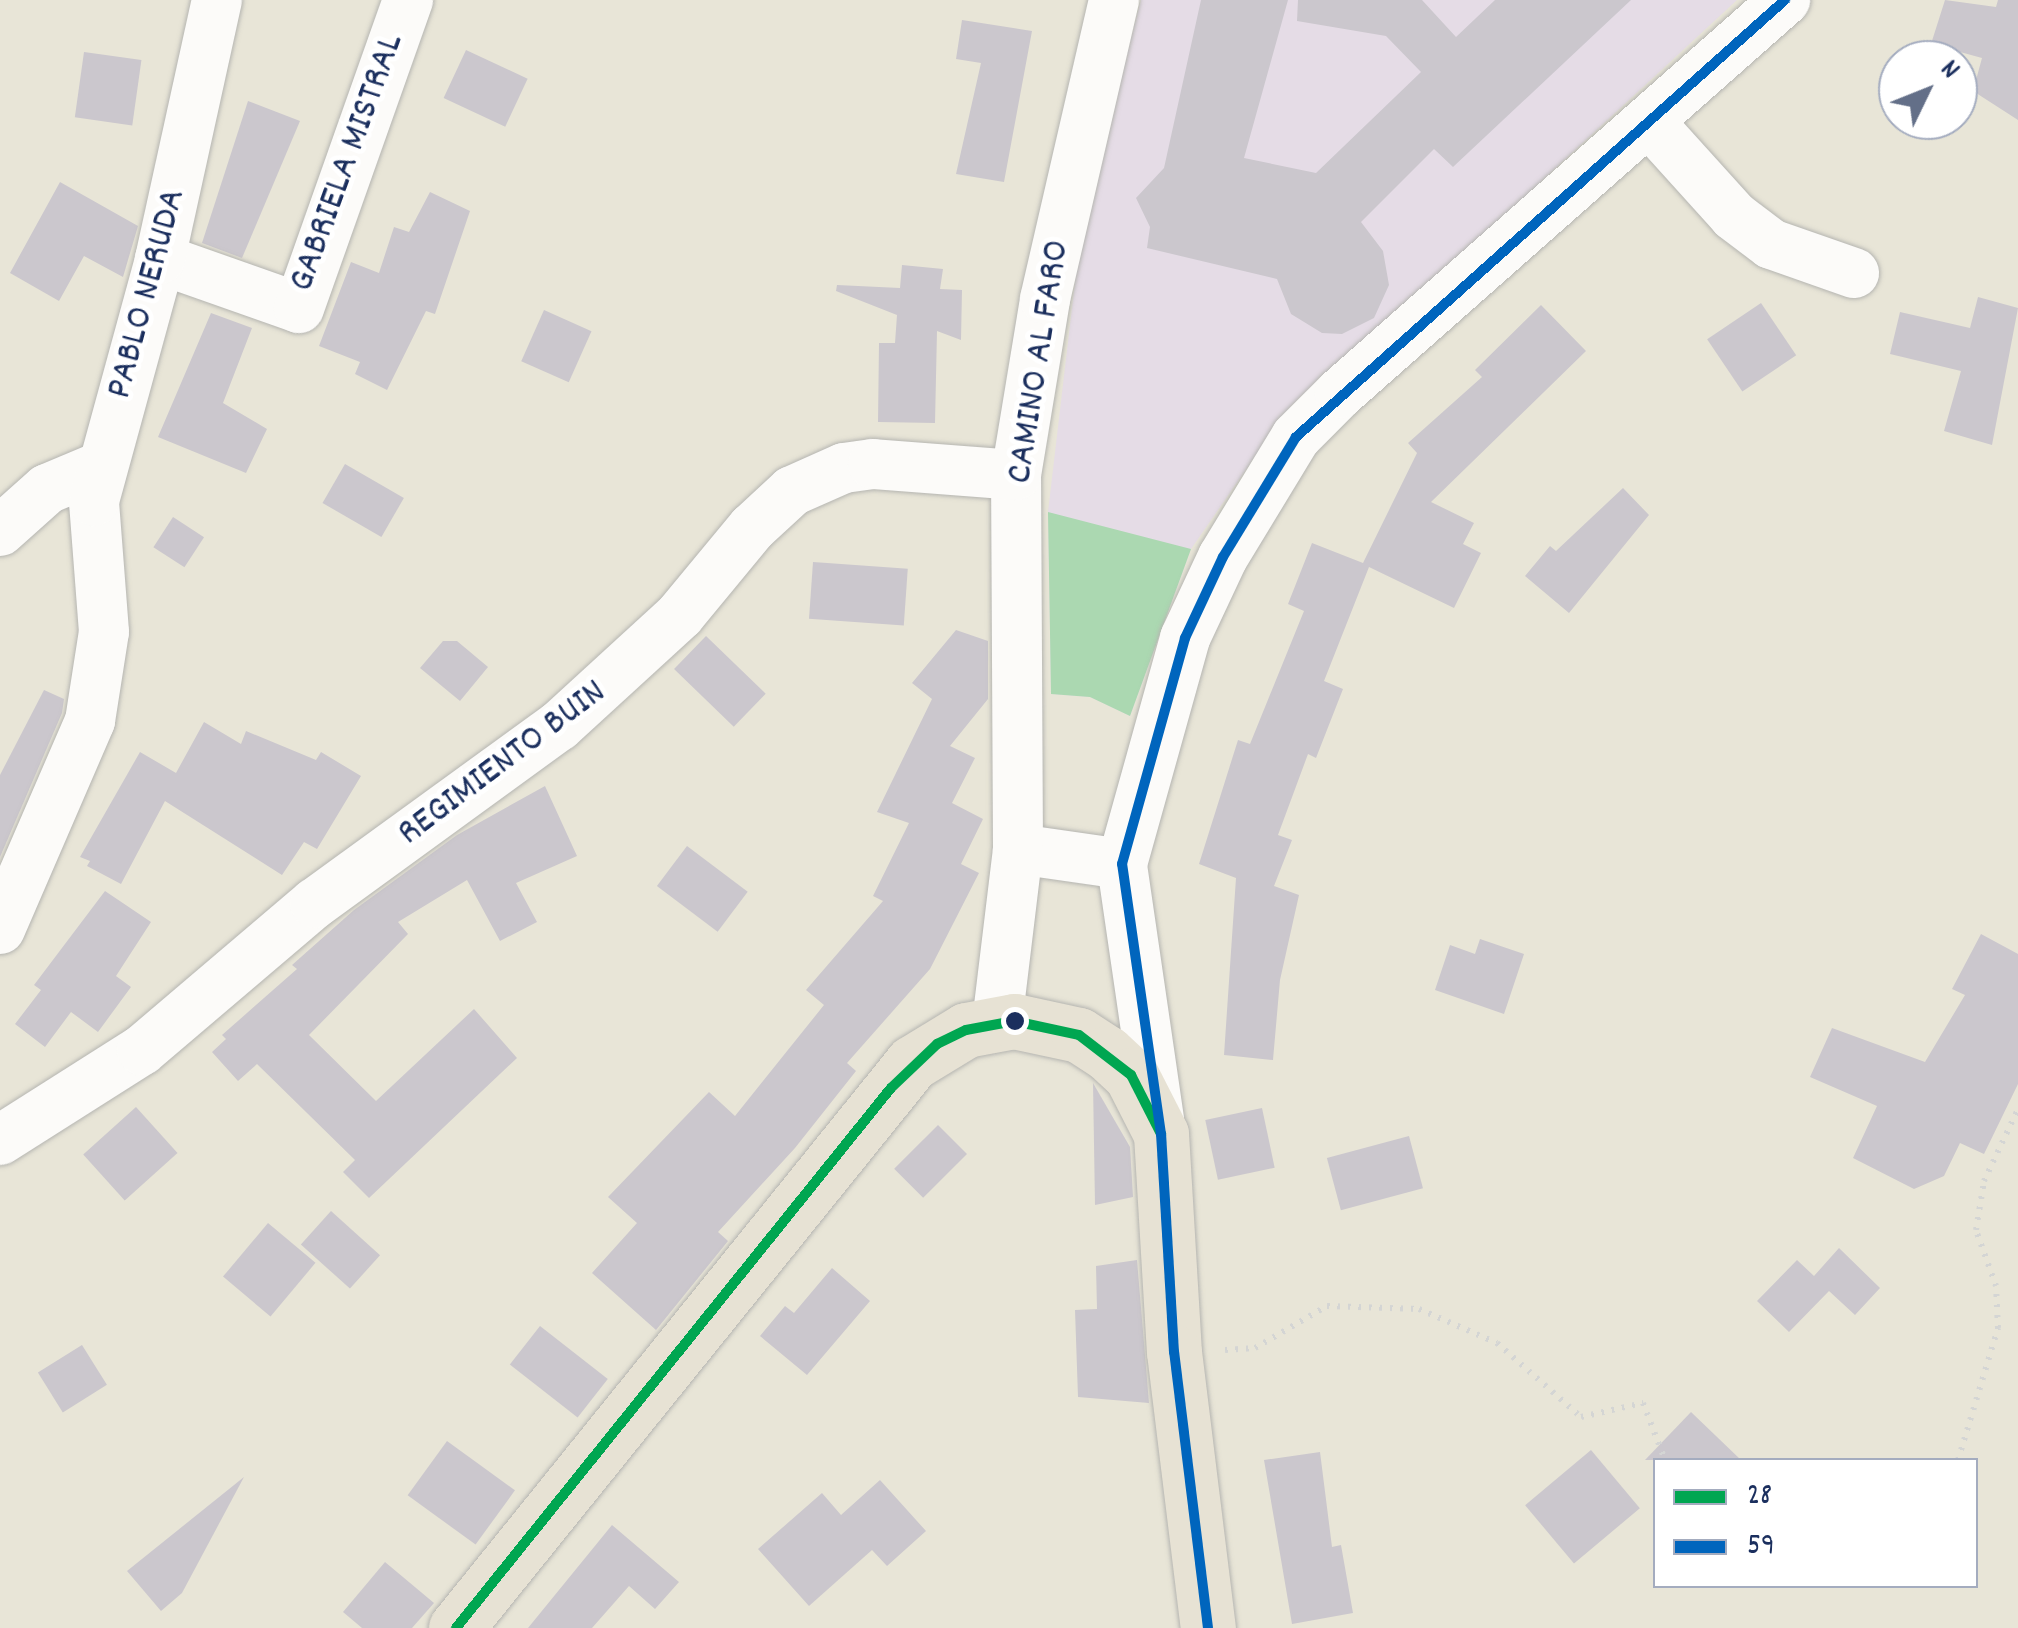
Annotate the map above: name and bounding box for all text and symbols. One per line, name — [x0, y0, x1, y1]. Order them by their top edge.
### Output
street label: GABRIELA MISTRAL — [280, 28, 416, 298]
north arrow — [1878, 40, 1978, 140]
text: N — [1929, 52, 1968, 90]
street label: PABLO NERUDA — [98, 184, 198, 404]
street label: CAMINO AL FARO — [998, 237, 1082, 487]
street label: REGIMIENTO BUIN — [390, 671, 616, 857]
unlabelled marker — [1005, 1011, 1025, 1031]
legend — [1653, 1458, 1978, 1588]
text: 28 — [1747, 1476, 1772, 1519]
text: 59 — [1747, 1526, 1775, 1569]

